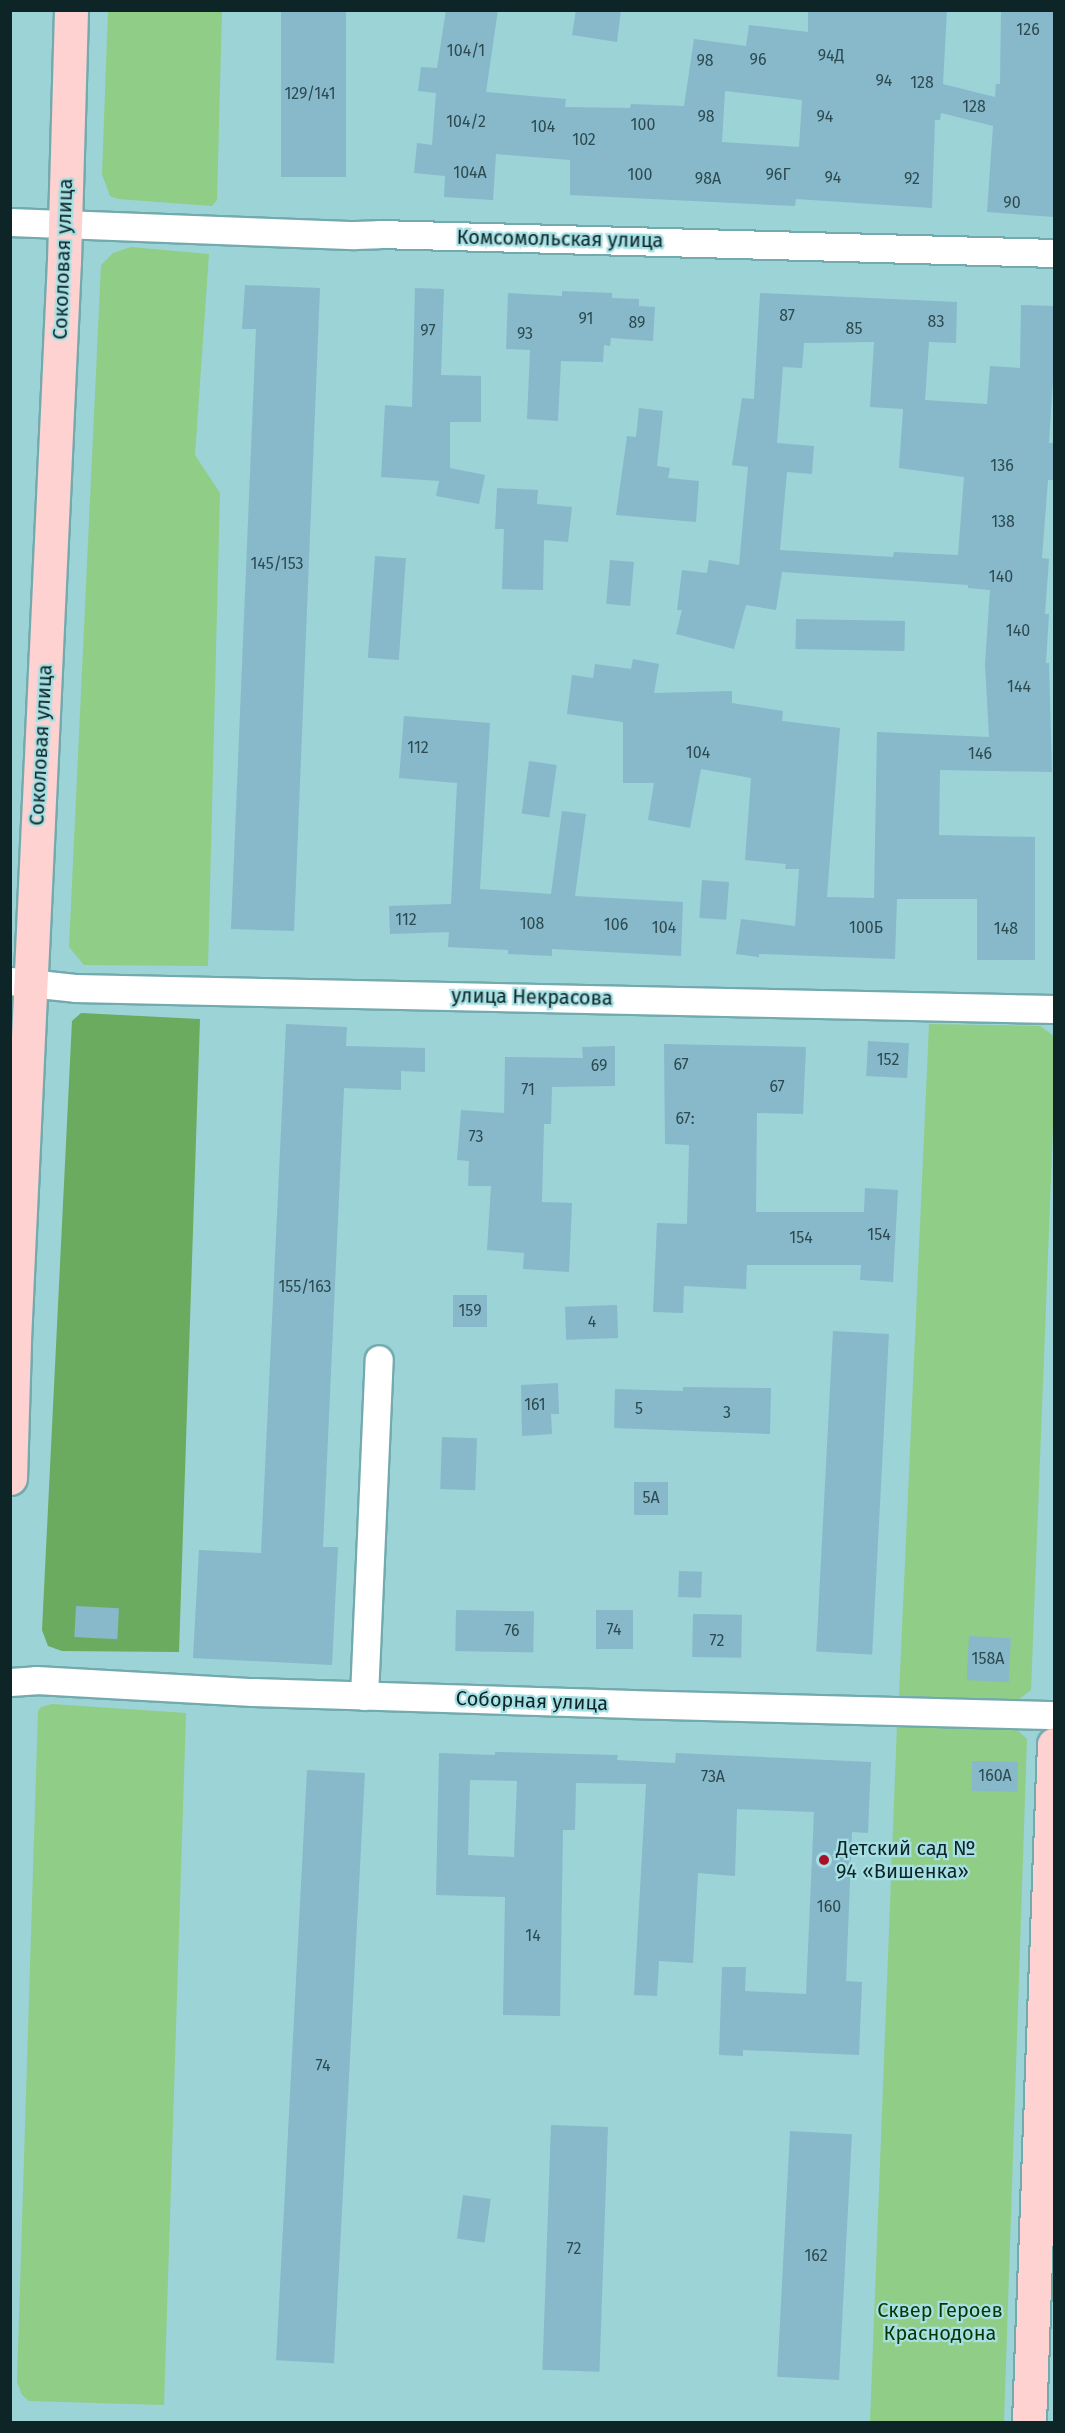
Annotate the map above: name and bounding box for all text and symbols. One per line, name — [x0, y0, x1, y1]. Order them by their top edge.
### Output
house number: 126 — [1016, 20, 1040, 40]
house number: 104/1 — [447, 41, 485, 61]
house number: 94Д — [818, 46, 844, 66]
house number: 96 — [750, 50, 766, 70]
house number: 98 — [696, 51, 714, 71]
house number: 94 — [876, 71, 892, 91]
house number: 128 — [910, 73, 934, 93]
house number: 129/141 — [284, 84, 336, 104]
house number: 128 — [962, 97, 986, 117]
house number: 98 — [697, 107, 715, 127]
house number: 94 — [817, 107, 833, 127]
house number: 104/2 — [446, 112, 486, 132]
house number: 100 — [631, 115, 655, 135]
house number: 104 — [531, 117, 555, 137]
house number: 102 — [572, 130, 596, 150]
house number: 104А — [453, 163, 487, 183]
house number: 100 — [628, 165, 652, 185]
house number: 96Г — [765, 165, 791, 185]
house number: 94 — [825, 168, 841, 188]
house number: 98А — [695, 169, 721, 189]
house number: 92 — [904, 169, 920, 189]
street label: Соколовая улица — [48, 178, 78, 340]
house number: 90 — [1003, 193, 1021, 213]
street label: Комсомольская улица — [456, 225, 664, 253]
house number: 87 — [779, 306, 795, 326]
house number: 91 — [578, 309, 594, 329]
house number: 83 — [928, 312, 944, 332]
house number: 89 — [629, 313, 645, 333]
house number: 85 — [846, 319, 862, 339]
house number: 97 — [420, 321, 436, 341]
house number: 93 — [517, 324, 533, 344]
house number: 136 — [990, 456, 1014, 476]
house number: 138 — [991, 512, 1015, 532]
house number: 145/153 — [250, 554, 304, 574]
house number: 140 — [989, 567, 1013, 587]
house number: 140 — [1006, 621, 1030, 641]
street label: Соколовая улица — [25, 664, 57, 826]
house number: 144 — [1007, 677, 1031, 697]
house number: 112 — [407, 738, 429, 758]
house number: 104 — [686, 743, 710, 763]
house number: 146 — [968, 744, 992, 764]
house number: 112 — [395, 910, 417, 930]
house number: 108 — [520, 914, 544, 934]
house number: 106 — [604, 915, 628, 935]
house number: 104 — [652, 918, 676, 938]
house number: 100Б — [849, 918, 883, 938]
house number: 148 — [994, 919, 1018, 939]
street label: улица Некрасова — [451, 984, 613, 1010]
house number: 152 — [877, 1050, 899, 1070]
house number: 67 — [673, 1055, 689, 1075]
house number: 69 — [591, 1056, 607, 1076]
house number: 67 — [769, 1077, 785, 1097]
house number: 71 — [521, 1080, 535, 1100]
house number: 67: — [675, 1109, 695, 1129]
house number: 73 — [469, 1127, 483, 1147]
house number: 154 — [867, 1225, 891, 1245]
house number: 154 — [789, 1228, 813, 1248]
house number: 155/163 — [278, 1277, 332, 1297]
house number: 159 — [458, 1301, 482, 1321]
house number: 4 — [588, 1312, 596, 1332]
house number: 161 — [524, 1395, 546, 1415]
house number: 5 — [635, 1399, 643, 1419]
house number: 3 — [723, 1403, 731, 1423]
house number: 5А — [642, 1488, 660, 1508]
house number: 74 — [607, 1620, 621, 1640]
house number: 76 — [504, 1621, 520, 1641]
house number: 72 — [710, 1631, 724, 1651]
house number: 158А — [972, 1649, 1004, 1669]
street label: Соборная улица — [455, 1686, 609, 1716]
house number: 160А — [978, 1766, 1012, 1786]
house number: 73А — [701, 1767, 725, 1787]
place label: Детский сад № 94 «Вишенка» — [836, 1836, 976, 1883]
marker: Детский сад № 94 «Вишенка» — [817, 1853, 831, 1867]
house number: 160 — [817, 1897, 841, 1917]
house number: 14 — [525, 1926, 541, 1946]
house number: 74 — [316, 2056, 330, 2076]
house number: 72 — [567, 2239, 581, 2259]
house number: 162 — [804, 2246, 828, 2266]
park label: Сквер Героев Краснодона — [877, 2298, 1003, 2345]

